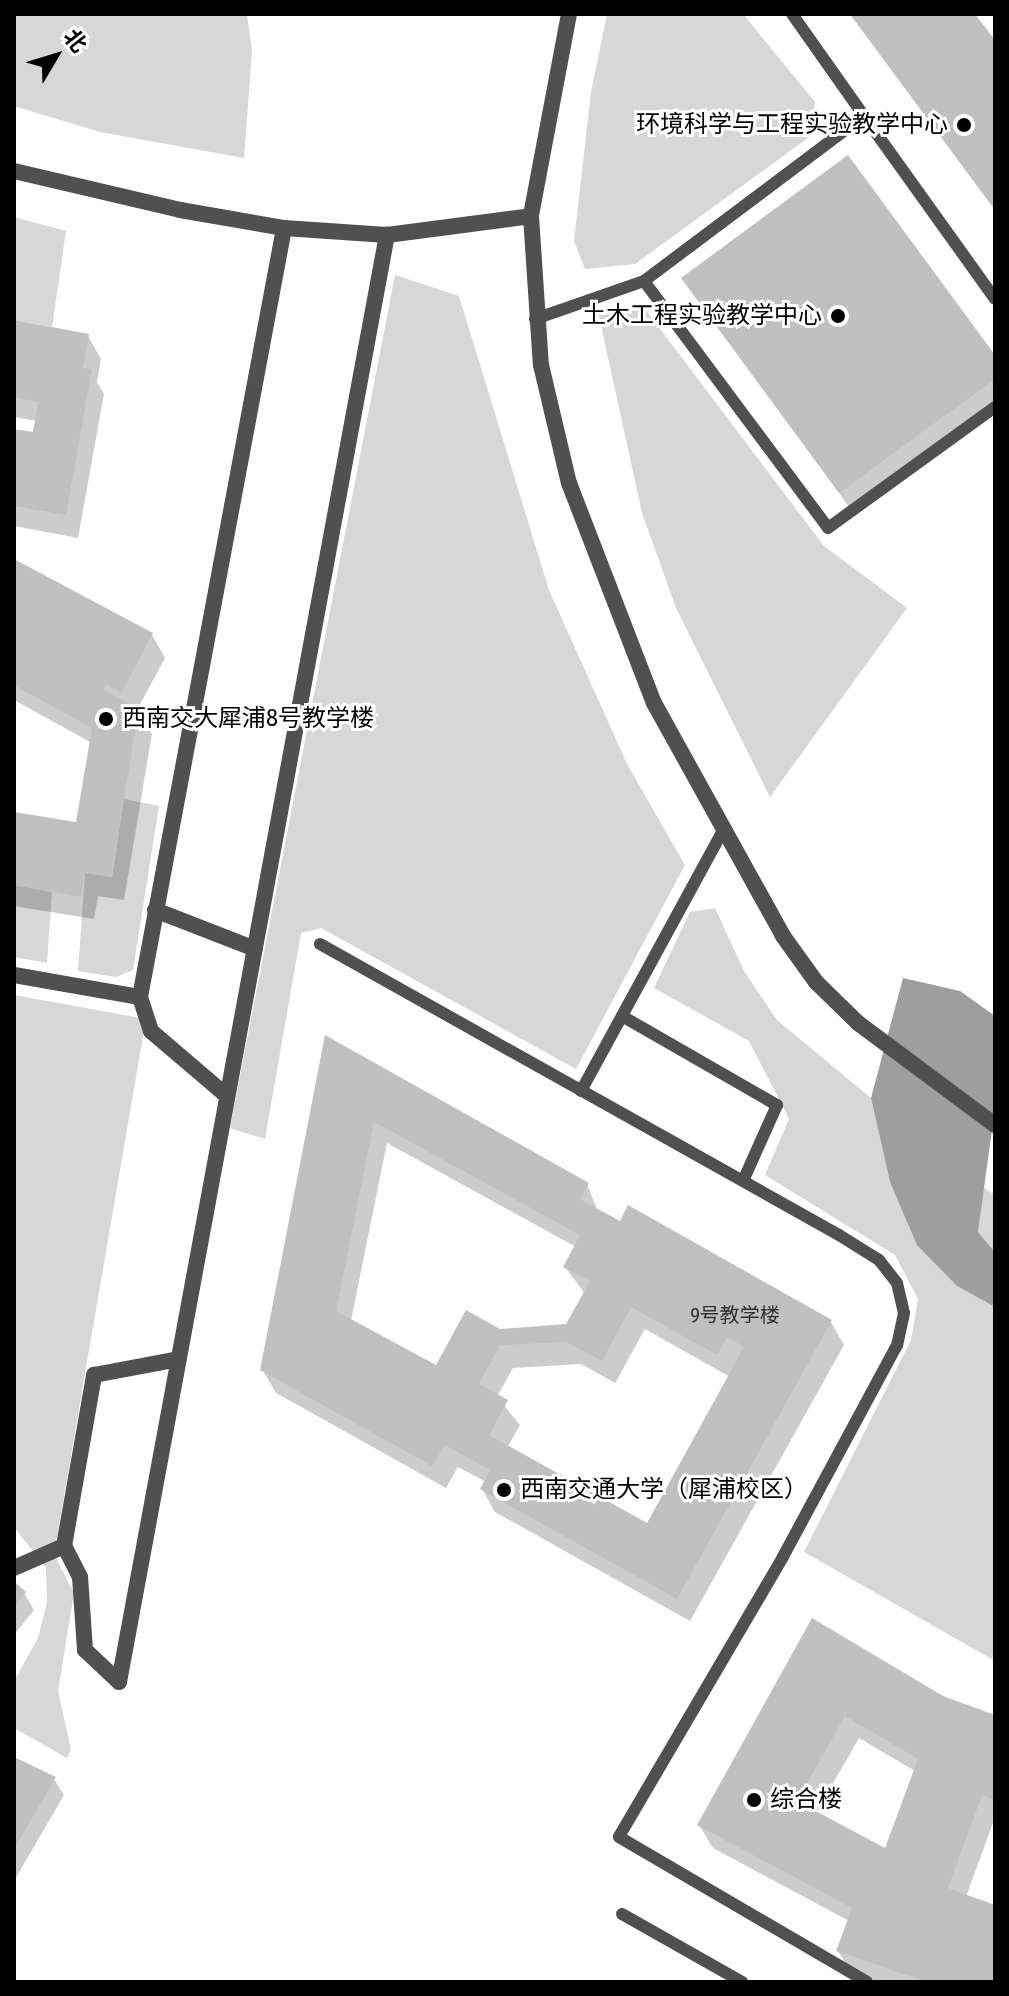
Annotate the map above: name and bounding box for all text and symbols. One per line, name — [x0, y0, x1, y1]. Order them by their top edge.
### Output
north arrow — [16, 16, 96, 96]
text: 北 — [58, 24, 93, 58]
place label: 环境科学与工程实验教学中心 — [636, 111, 948, 139]
marker: 环境科学与工程实验教学中心 — [955, 116, 973, 134]
place label: 土木工程实验教学中心 — [582, 302, 822, 330]
marker: 土木工程实验教学中心 — [829, 307, 847, 325]
place label: 西南交大犀浦8号教学楼 — [122, 705, 374, 733]
marker: 西南交大犀浦8号教学楼 — [97, 710, 115, 728]
house number: 9号教学楼 — [690, 1303, 780, 1327]
place label: 西南交通大学（犀浦校区） — [520, 1476, 808, 1504]
marker: 西南交通大学（犀浦校区） — [495, 1481, 513, 1499]
place label: 综合楼 — [770, 1786, 842, 1814]
marker: 综合楼 — [745, 1791, 763, 1809]

